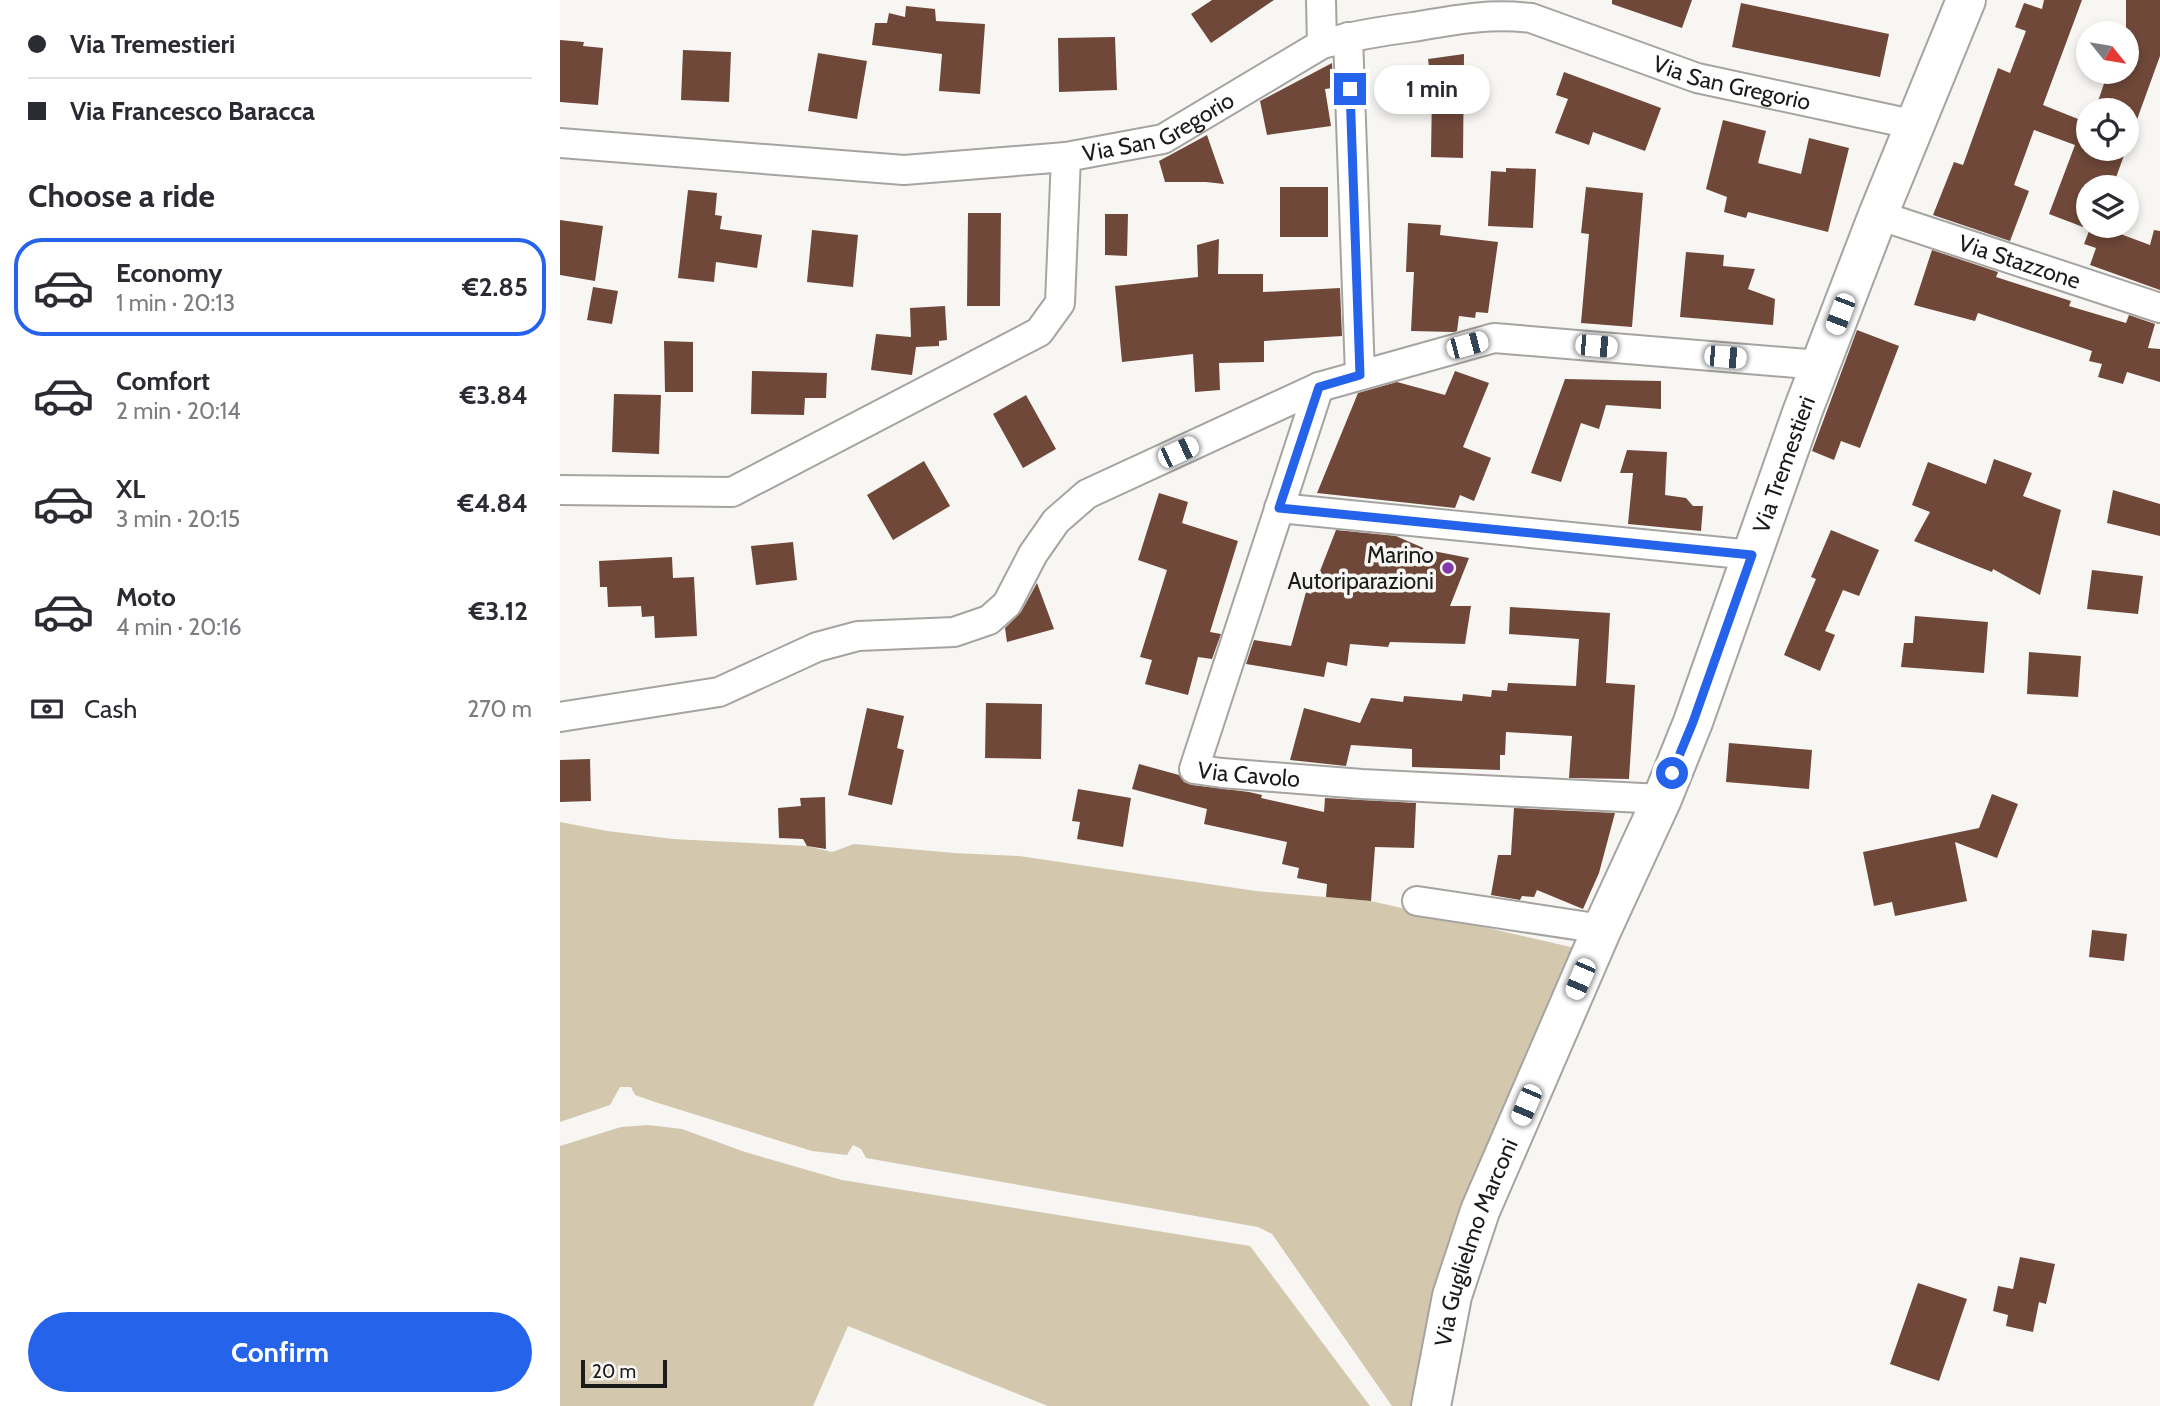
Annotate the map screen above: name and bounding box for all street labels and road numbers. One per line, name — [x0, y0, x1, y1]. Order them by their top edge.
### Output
street label: Via San Gregorio — [1649, 49, 1813, 116]
street label: Via San Gregorio — [1080, 86, 1239, 168]
street label: Via Stazzone — [1955, 229, 2084, 295]
street label: Via Tremestieri — [1747, 392, 1821, 537]
street label: Via Cavolo — [1196, 756, 1301, 793]
street label: Via Guglielmo Marconi — [1429, 1134, 1524, 1349]

